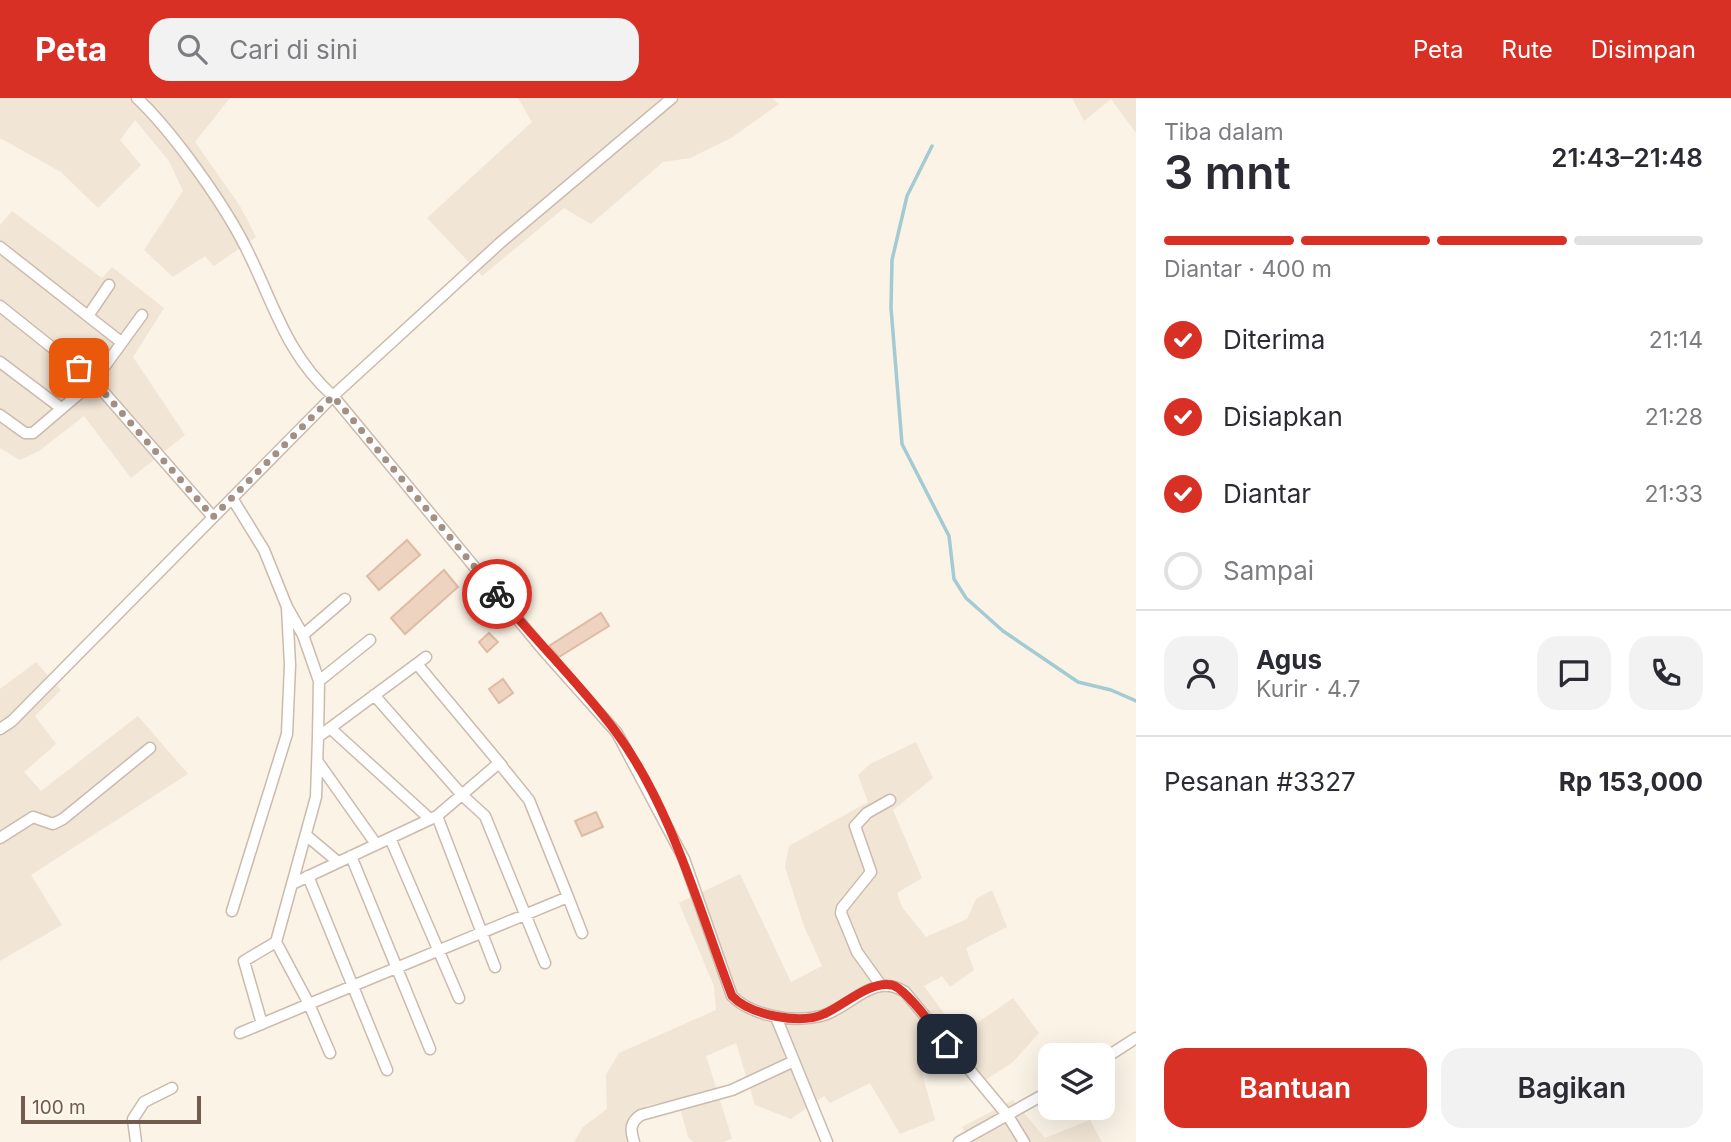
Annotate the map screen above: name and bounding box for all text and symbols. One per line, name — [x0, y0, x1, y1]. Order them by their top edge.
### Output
search box — [149, 18, 639, 81]
text: Peta — [35, 29, 107, 69]
icon: search — [173, 30, 211, 68]
text: Cari di sini — [229, 34, 358, 65]
text: Peta — [1413, 35, 1464, 64]
text: Rute — [1502, 35, 1553, 64]
text: Disimpan — [1591, 35, 1696, 64]
text: Tiba dalam — [1164, 118, 1284, 146]
text: 21:43–21:48 — [1551, 142, 1703, 173]
text: 3 mnt — [1164, 144, 1291, 200]
text: Diantar · 400 m — [1164, 255, 1332, 283]
icon: check — [1164, 321, 1202, 359]
text: Diterima — [1223, 324, 1325, 355]
text: 21:14 — [1649, 326, 1703, 354]
pin — [49, 338, 109, 398]
icon: bag — [60, 349, 98, 387]
icon: check — [1164, 398, 1202, 436]
text: Disiapkan — [1223, 401, 1343, 432]
text: 21:28 — [1645, 403, 1703, 431]
icon: check — [1164, 475, 1202, 513]
text: Diantar — [1223, 478, 1311, 509]
text: 21:33 — [1645, 480, 1703, 508]
text: Sampai — [1223, 555, 1314, 586]
courier — [462, 559, 532, 629]
icon: bike — [478, 575, 516, 613]
button: person — [1164, 636, 1238, 710]
button: chat — [1537, 636, 1611, 710]
button: phone — [1629, 636, 1703, 710]
text: Agus — [1256, 644, 1322, 675]
text: Kurir · 4.7 — [1256, 675, 1361, 703]
text: Pesanan #3327 — [1164, 766, 1356, 797]
text: Rp 153,000 — [1559, 766, 1703, 797]
pin — [917, 1014, 977, 1074]
icon: home — [928, 1025, 966, 1063]
map controls — [1038, 1043, 1115, 1120]
button: layers — [1038, 1043, 1115, 1120]
button: Bantuan — [1164, 1048, 1427, 1128]
button: Bagikan — [1441, 1048, 1703, 1128]
scale bar — [21, 1093, 201, 1125]
text: 100 m — [32, 1096, 86, 1119]

